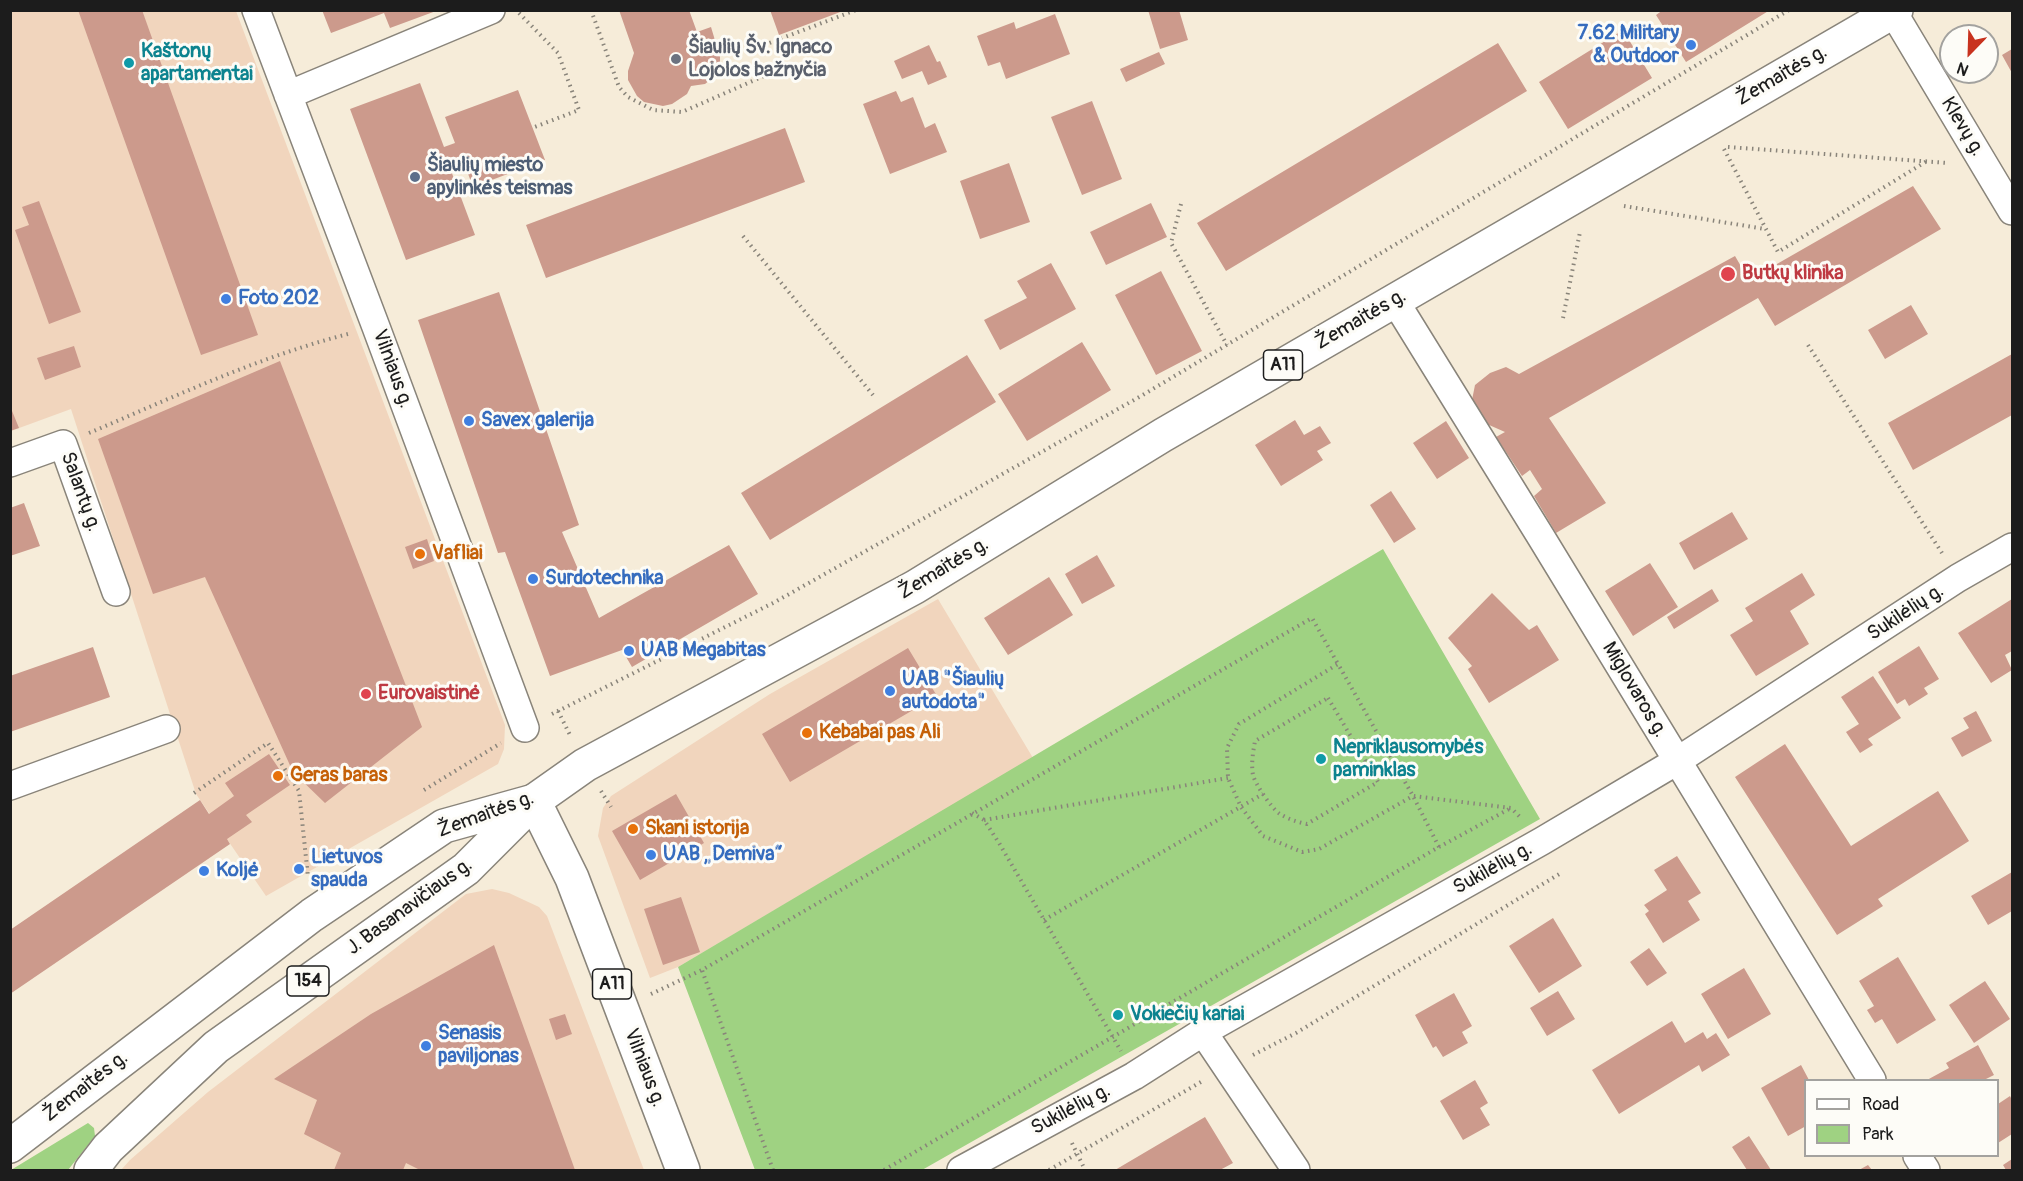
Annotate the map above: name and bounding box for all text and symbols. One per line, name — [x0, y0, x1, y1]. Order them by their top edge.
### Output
place label: 7.62 Military & Outdoor — [1578, 22, 1679, 69]
north arrow — [1939, 24, 1999, 84]
place label: Šiaulių Šv. Ignaco Lojolos bažnyčia — [688, 36, 832, 83]
marker: 7.62 Military & Outdoor — [1684, 38, 1698, 52]
place label: Kaštonų apartamentai — [141, 40, 253, 87]
street label: Žemaitės g. — [1732, 40, 1832, 112]
marker: Šiaulių Šv. Ignaco Lojolos bažnyčia — [669, 52, 683, 66]
marker: Kaštonų apartamentai — [122, 56, 136, 70]
text: N — [1954, 57, 1972, 80]
street label: Klevų g. — [1935, 93, 1989, 161]
place label: Šiaulių miesto apylinkės teismas — [427, 154, 572, 201]
marker: Šiaulių miesto apylinkės teismas — [408, 170, 422, 184]
place label: Butkų klinika — [1742, 262, 1843, 286]
marker: Butkų klinika — [1719, 265, 1737, 283]
street label: Žemaitės g. — [1311, 284, 1411, 356]
place label: Foto 202 — [238, 287, 319, 311]
marker: Foto 202 — [219, 292, 233, 306]
street label: Vilniaus g. — [367, 326, 417, 412]
road number: A11 — [1264, 350, 1302, 380]
place label: Savex galerija — [481, 409, 594, 433]
marker: Savex galerija — [462, 414, 476, 428]
street label: Salantų g. — [55, 449, 105, 535]
street label: Žemaitės g. — [895, 533, 993, 605]
place label: Vafliai — [432, 542, 483, 566]
marker: Vafliai — [413, 547, 427, 561]
place label: Surdotechnika — [545, 567, 664, 591]
marker: Surdotechnika — [526, 572, 540, 586]
street label: Sukilėlių g. — [1863, 579, 1949, 647]
street label: Miglovaros g. — [1596, 638, 1672, 742]
place label: UAB Megabitas — [641, 639, 766, 663]
marker: UAB Megabitas — [622, 644, 636, 658]
place label: UAB "Šiaulių autodota" — [902, 668, 1004, 715]
place label: Eurovaistinė — [378, 682, 480, 706]
marker: UAB "Šiaulių autodota" — [883, 684, 897, 698]
marker: Eurovaistinė — [359, 687, 373, 701]
place label: Kebabai pas Ali — [819, 721, 940, 745]
marker: Kebabai pas Ali — [800, 726, 814, 740]
place label: Nepriklausomybės paminklas — [1333, 736, 1483, 783]
marker: Nepriklausomybės paminklas — [1314, 752, 1328, 766]
place label: Geras baras — [290, 764, 387, 788]
marker: Geras baras — [271, 769, 285, 783]
street label: Žemaitės g. — [434, 786, 538, 844]
place label: Skani istorija — [645, 817, 749, 841]
marker: Skani istorija — [626, 822, 640, 836]
street label: Sukilėlių g. — [1449, 838, 1537, 900]
place label: UAB „Demiva“ — [663, 843, 783, 867]
place label: Lietuvos spauda — [311, 846, 382, 893]
marker: UAB „Demiva“ — [644, 848, 658, 862]
street label: J. Basanavičiaus g. — [343, 853, 477, 961]
place label: Koljė — [216, 859, 259, 883]
marker: Lietuvos spauda — [292, 862, 306, 876]
marker: Koljė — [197, 864, 211, 878]
road number: 154 — [287, 966, 329, 996]
road number: A11 — [592, 969, 632, 999]
place label: Vokiečių kariai — [1130, 1003, 1244, 1027]
marker: Vokiečių kariai — [1111, 1008, 1125, 1022]
place label: Senasis paviljonas — [438, 1022, 519, 1069]
street label: Vilniaus g. — [618, 1025, 670, 1111]
marker: Senasis paviljonas — [419, 1039, 433, 1053]
street label: Žemaitės g. — [39, 1046, 133, 1128]
street label: Sukilėlių g. — [1027, 1079, 1115, 1141]
legend — [1804, 1079, 1999, 1157]
text: Road — [1862, 1093, 1899, 1116]
text: Park — [1862, 1123, 1894, 1146]

